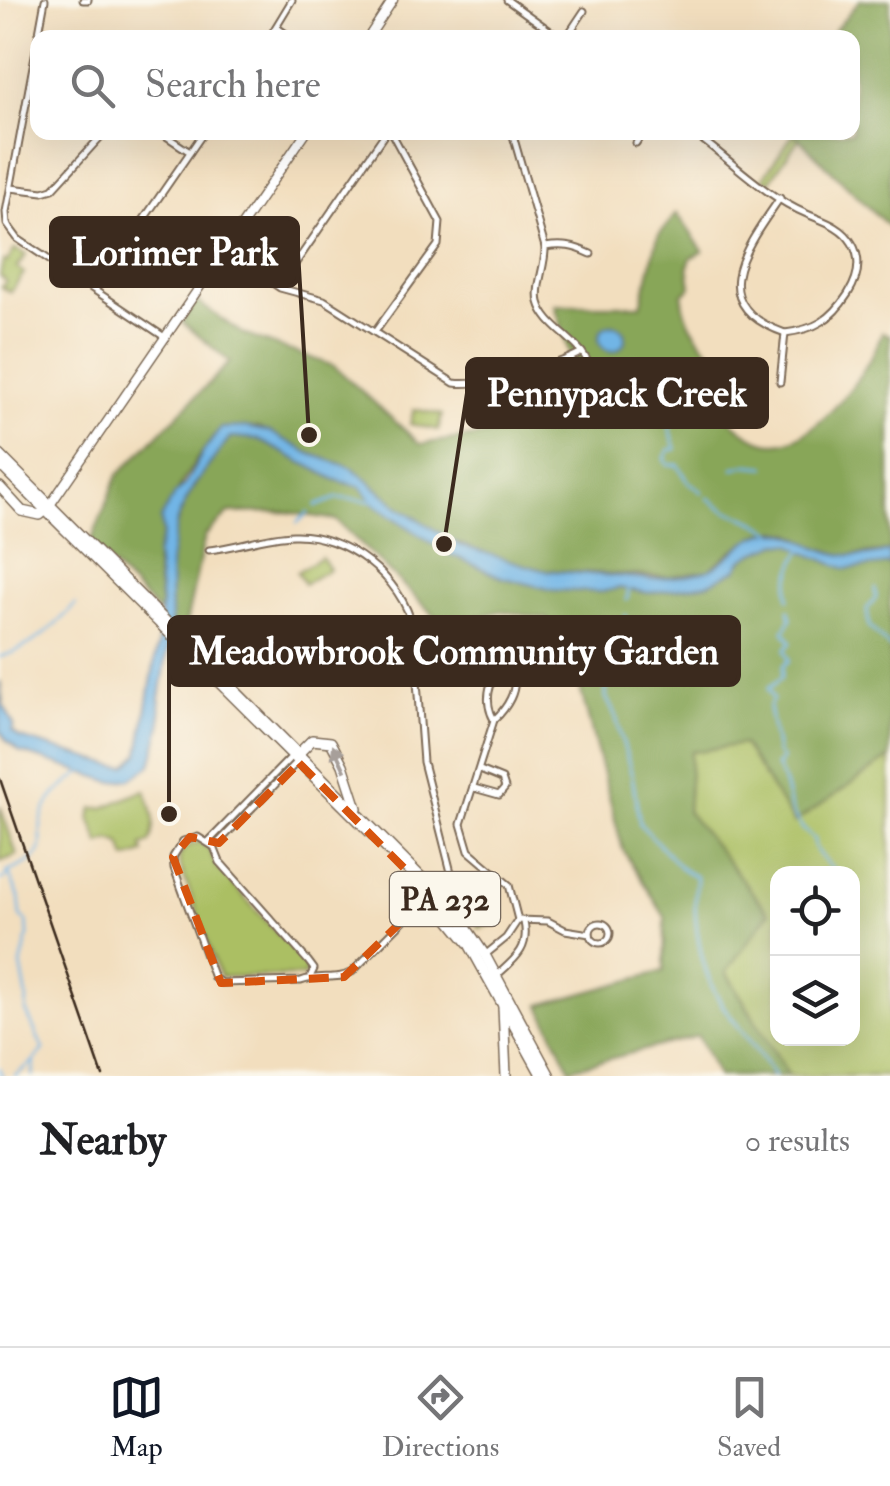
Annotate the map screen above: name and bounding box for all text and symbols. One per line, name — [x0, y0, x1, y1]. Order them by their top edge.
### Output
search box — [30, 30, 860, 140]
icon: search — [65, 58, 120, 113]
text: Search here — [145, 61, 321, 109]
callout: Lorimer Park — [51, 218, 298, 286]
text: Lorimer Park — [72, 229, 279, 277]
callout: Pennypack Creek — [467, 359, 767, 427]
text: Pennypack Creek — [487, 370, 748, 418]
callout: Meadowbrook Community Garden — [169, 617, 739, 685]
text: Meadowbrook Community Garden — [188, 628, 719, 676]
one-way arrow — [330, 744, 347, 773]
map controls — [770, 866, 860, 1046]
button: locate — [770, 866, 860, 956]
road number: PA 232 — [390, 872, 500, 926]
button: layers — [770, 956, 860, 1046]
text: Nearby — [40, 1115, 166, 1167]
text: 0 results — [745, 1121, 850, 1161]
tab: Map — [109, 1370, 164, 1465]
tab: Directions — [382, 1370, 499, 1465]
tab: Saved — [717, 1370, 781, 1465]

